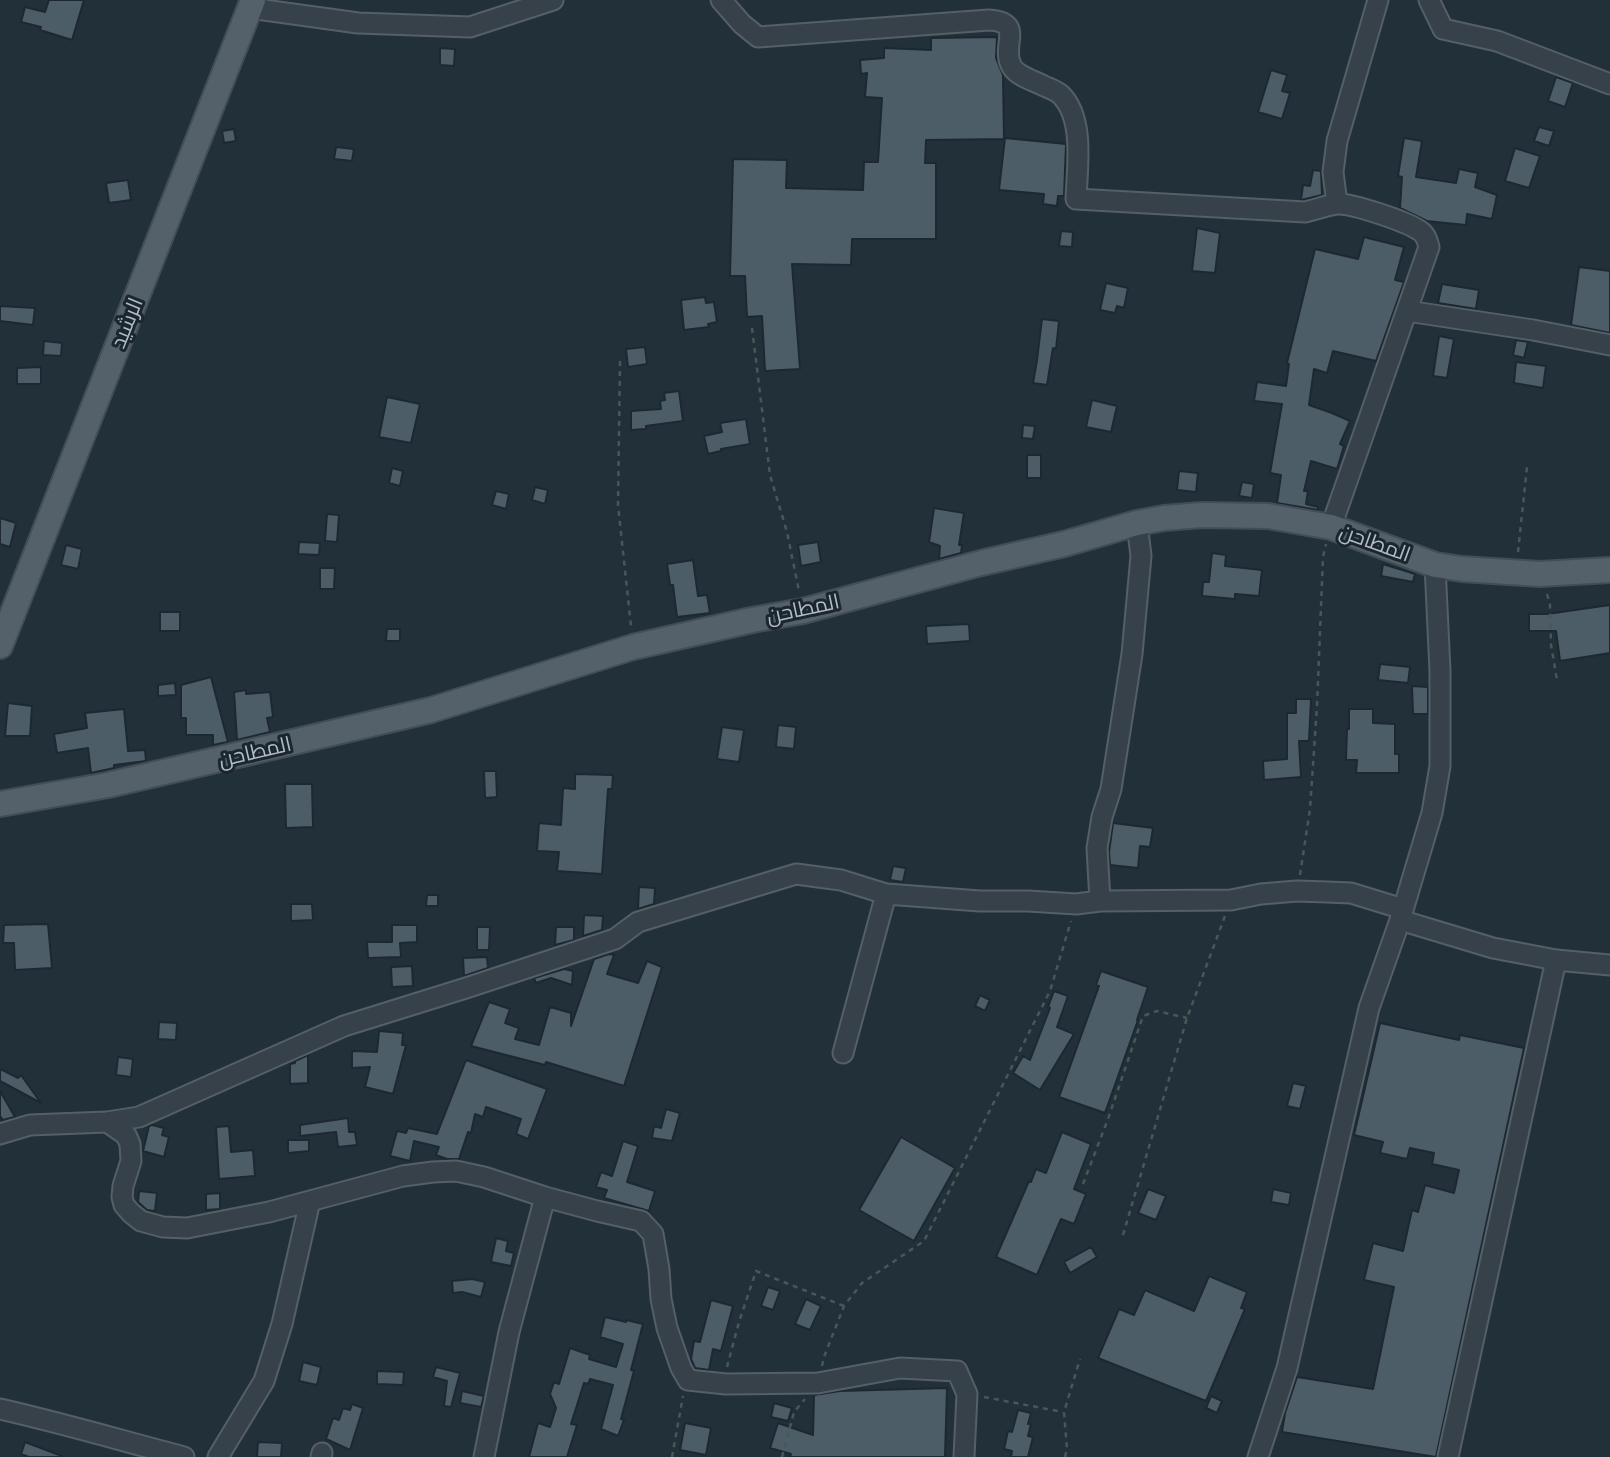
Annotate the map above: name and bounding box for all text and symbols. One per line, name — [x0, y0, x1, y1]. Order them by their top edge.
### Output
street label: الرشيد — [105, 294, 149, 352]
street label: المطاحن — [1336, 519, 1414, 567]
street label: المطاحن — [764, 589, 842, 629]
street label: المطاحن — [216, 731, 294, 773]

